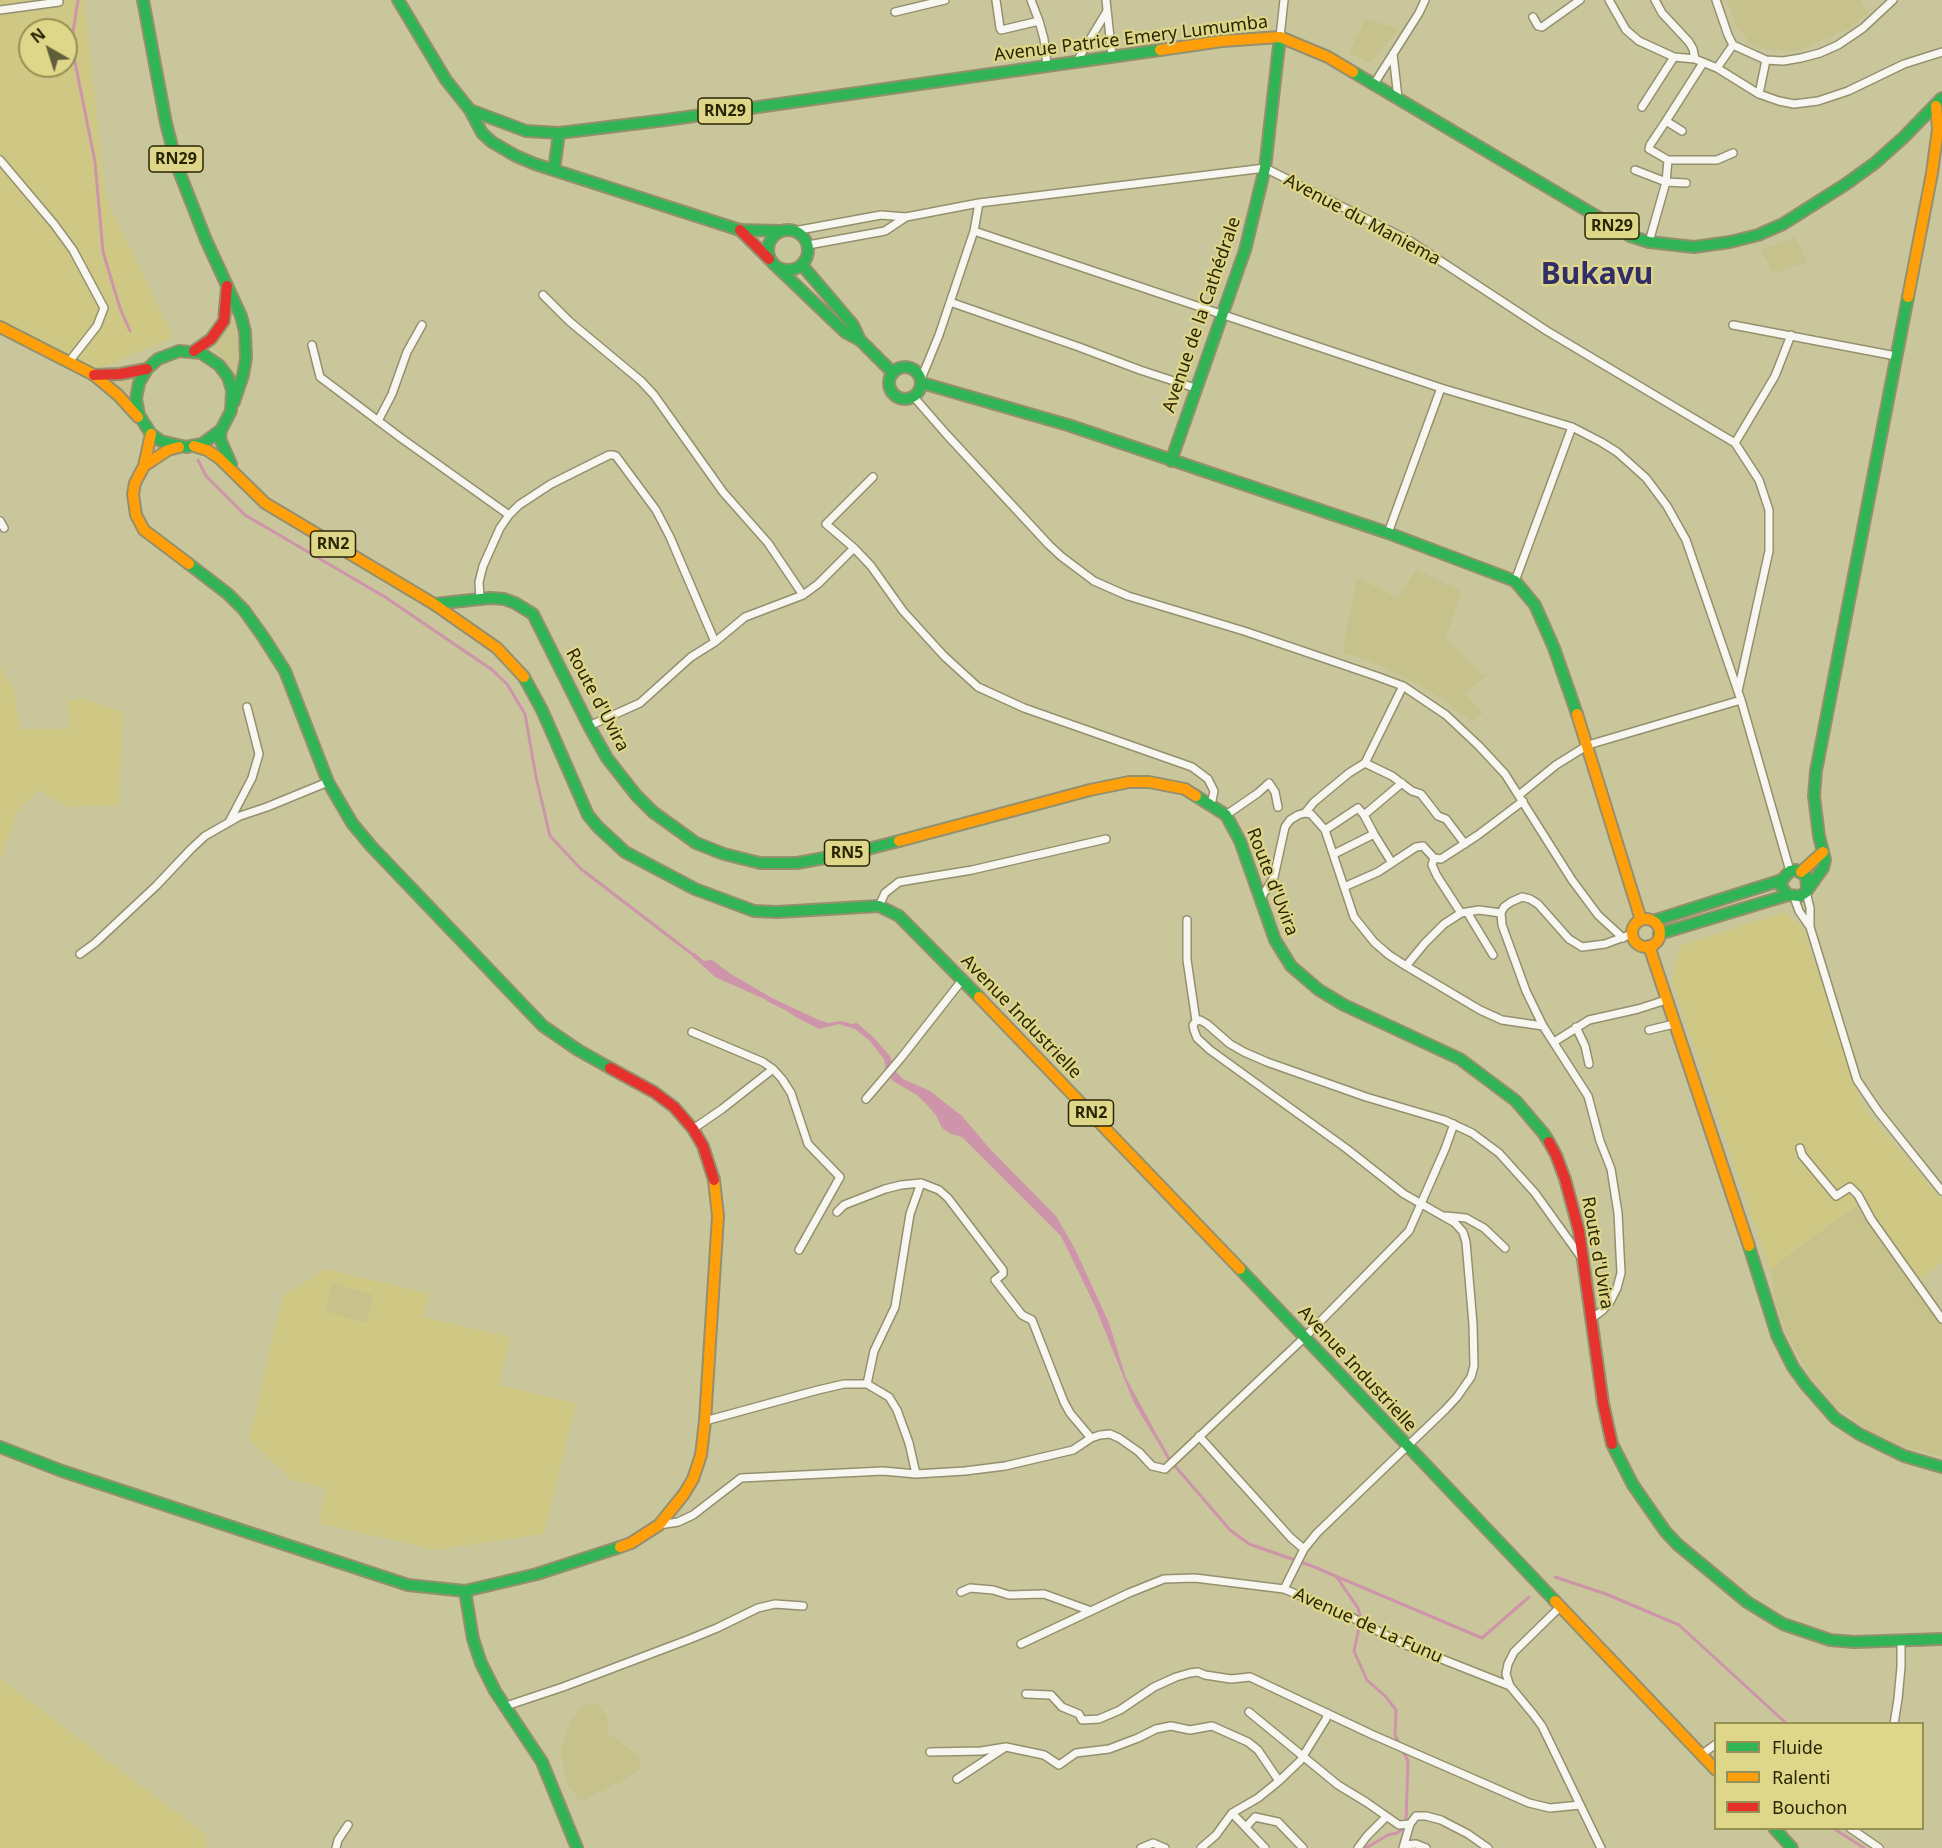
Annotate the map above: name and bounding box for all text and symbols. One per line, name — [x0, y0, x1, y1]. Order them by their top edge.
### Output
street label: Avenue Patrice Emery Lumumba — [993, 11, 1269, 67]
north arrow — [18, 18, 78, 78]
text: N — [26, 23, 50, 48]
road number: RN29 — [698, 98, 752, 124]
road number: RN29 — [149, 146, 203, 172]
street label: Avenue du Maniema — [1280, 170, 1444, 270]
road number: RN29 — [1585, 213, 1639, 239]
street label: Avenue de la Cathédrale — [1158, 214, 1246, 416]
district label: Bukavu — [1541, 257, 1653, 293]
road number: RN2 — [310, 531, 356, 557]
street label: Route d'Uvira — [561, 645, 633, 755]
street label: Route d'Uvira — [1242, 825, 1302, 939]
road number: RN5 — [824, 840, 870, 866]
street label: Avenue Industrielle — [956, 950, 1086, 1084]
road number: RN2 — [1068, 1100, 1114, 1126]
street label: Route d'Uvira — [1576, 1195, 1618, 1311]
street label: Avenue Industrielle — [1293, 1302, 1421, 1436]
street label: Avenue de La Funu — [1290, 1583, 1446, 1669]
legend — [1714, 1722, 1924, 1830]
text: Fluide — [1772, 1735, 1823, 1759]
text: Ralenti — [1772, 1765, 1830, 1789]
text: Bouchon — [1772, 1795, 1848, 1819]

